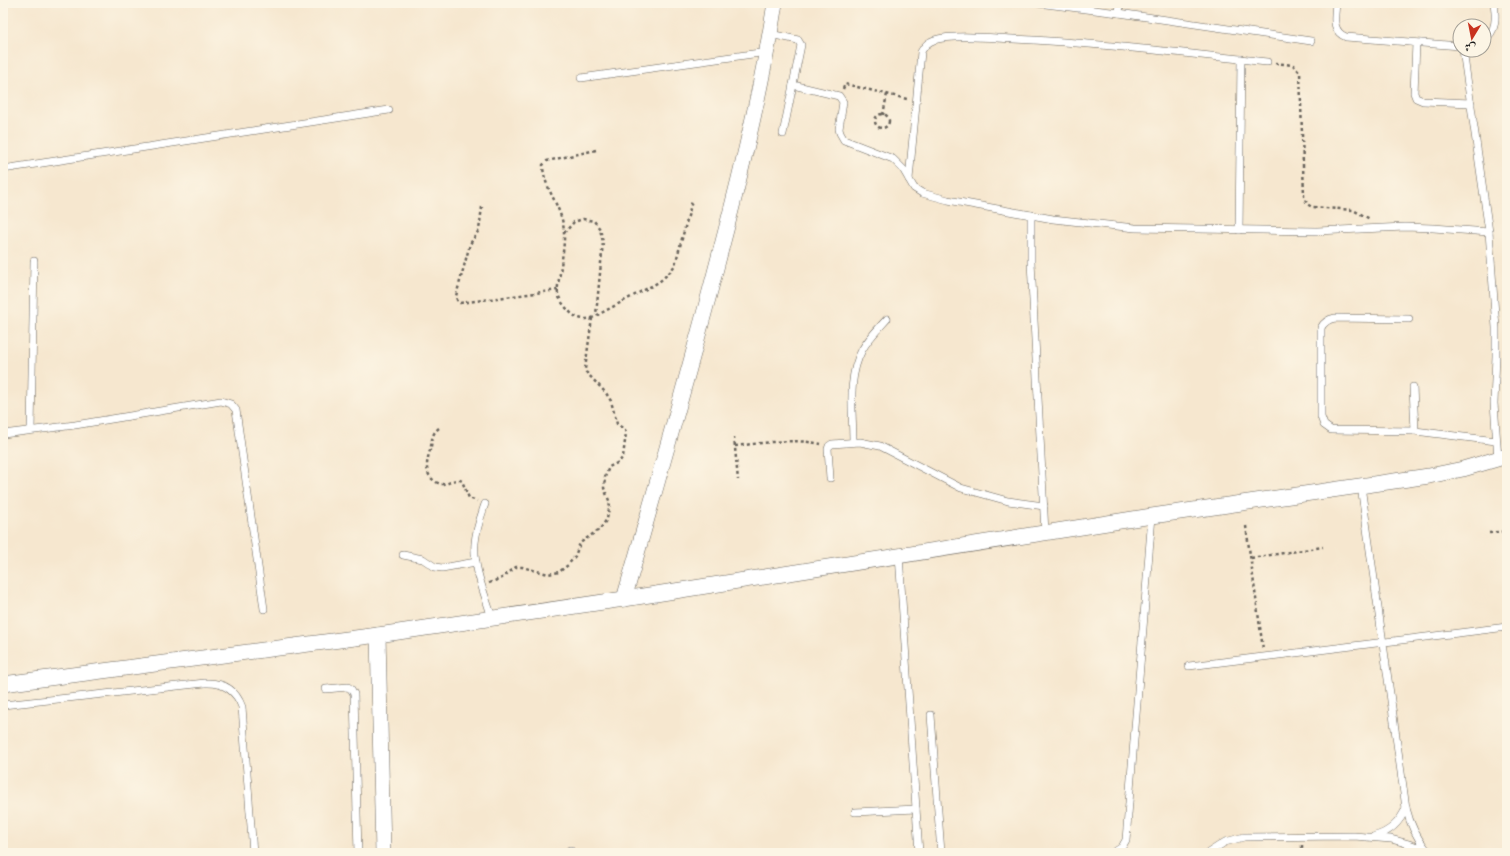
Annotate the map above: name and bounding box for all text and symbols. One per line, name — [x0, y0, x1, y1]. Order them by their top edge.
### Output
north arrow — [1452, 18, 1492, 58]
text: ش — [1464, 39, 1477, 56]

